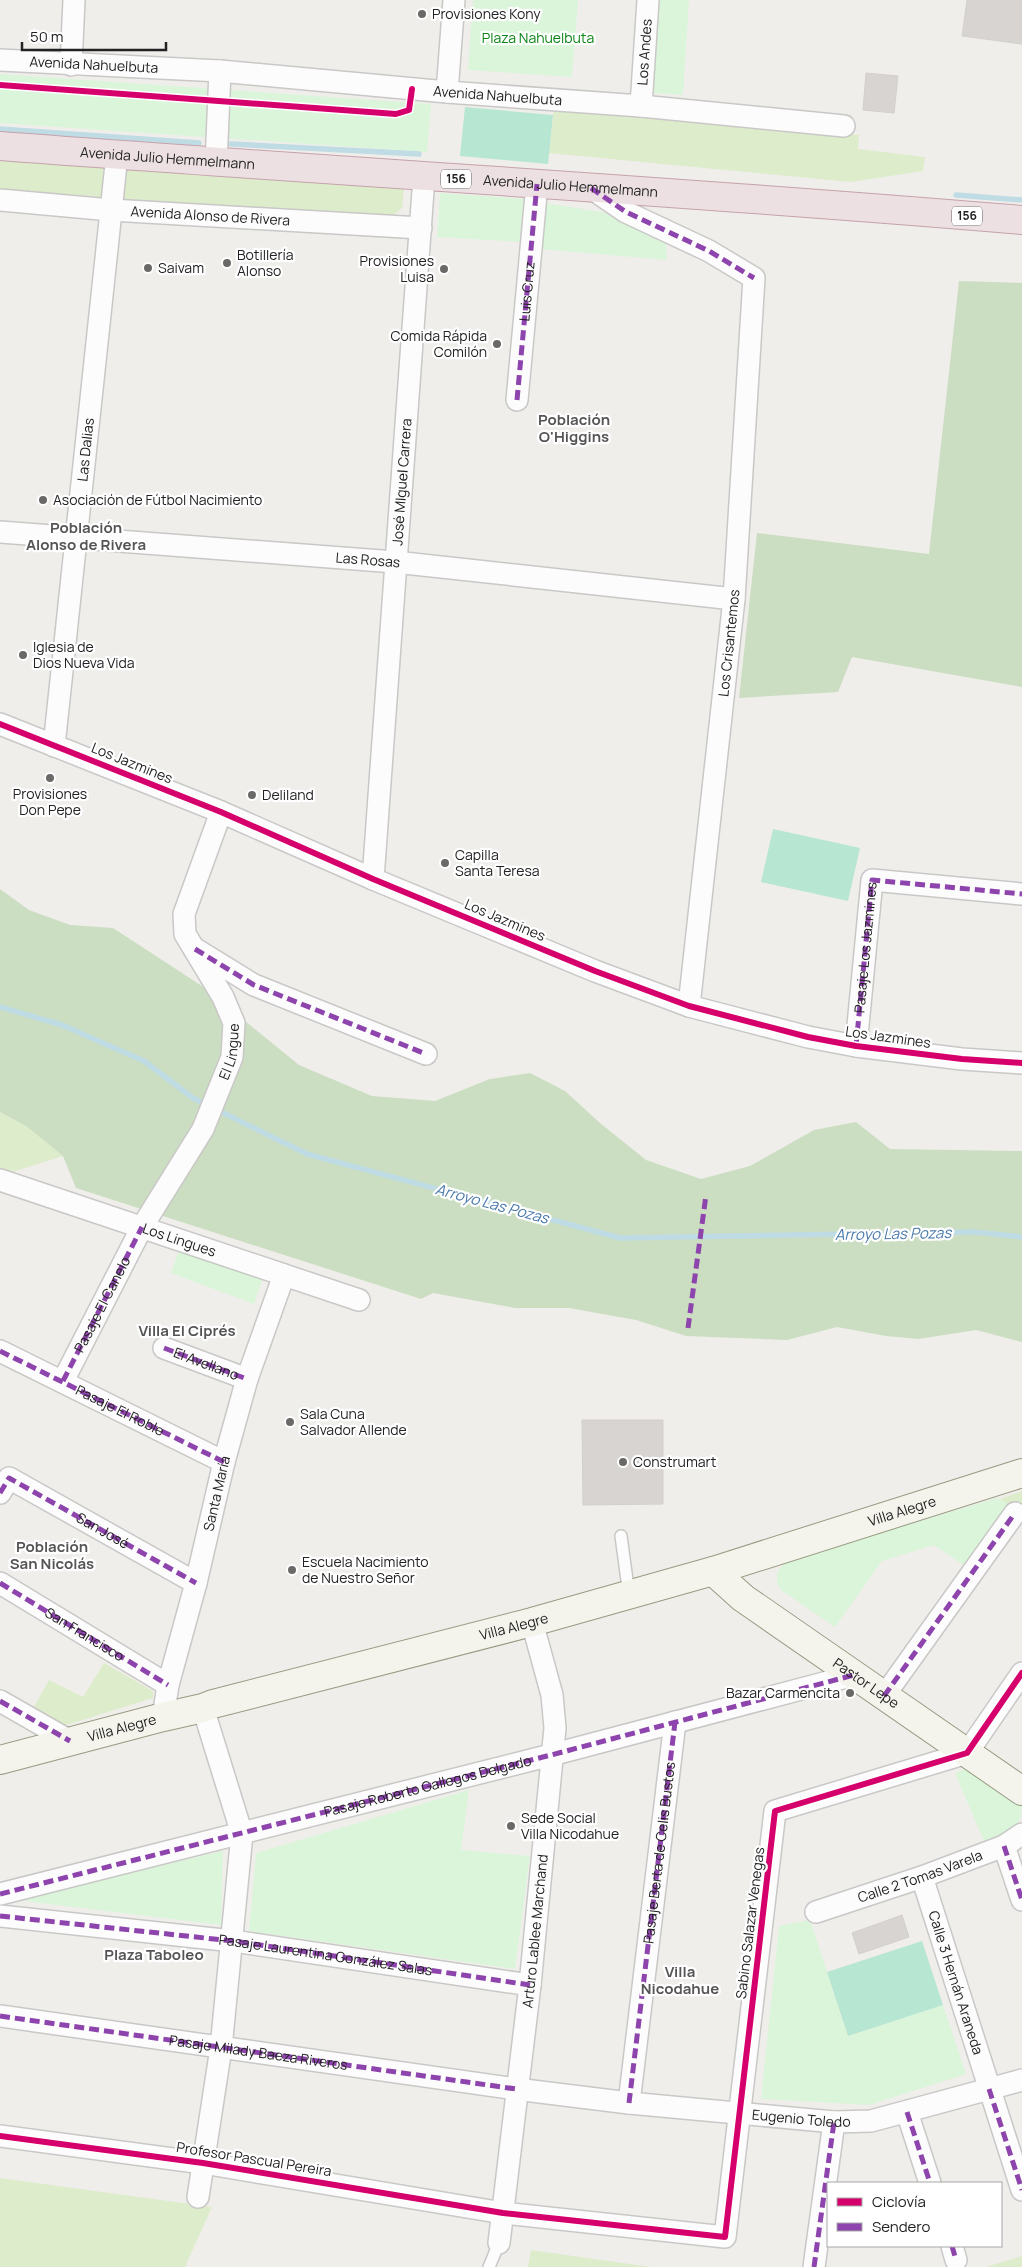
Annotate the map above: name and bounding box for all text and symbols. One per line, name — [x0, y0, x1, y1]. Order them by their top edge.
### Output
place label: Provisiones Kony — [432, 4, 541, 23]
marker: Provisiones Kony — [416, 8, 428, 20]
street label: Los Andes — [632, 18, 656, 86]
scale bar — [22, 20, 166, 52]
text: 50 m — [30, 26, 64, 47]
park label: Plaza Nahuelbuta — [482, 28, 594, 47]
street label: Avenida Nahuelbuta — [29, 51, 159, 77]
street label: Avenida Nahuelbuta — [432, 81, 563, 109]
street label: Avenida Julio Hemmelmann — [80, 142, 256, 173]
road number: 156 — [441, 170, 471, 188]
street label: Avenida Julio Hemmelmann — [483, 170, 659, 201]
street label: Avenida Alonso de Rivera — [130, 201, 291, 229]
road number: 156 — [952, 207, 982, 226]
place label: Botillería Alonso — [237, 245, 294, 280]
place label: Provisiones Luisa — [360, 251, 434, 286]
marker: Botillería Alonso — [221, 257, 233, 269]
place label: Saivam — [158, 258, 204, 277]
street label: Luis Cruz — [514, 261, 539, 322]
marker: Saivam — [142, 262, 154, 274]
marker: Provisiones Luisa — [438, 263, 450, 275]
place label: Comida Rápida Comilón — [390, 326, 487, 361]
marker: Comida Rápida Comilón — [491, 338, 503, 350]
district label: Población O'Higgins — [538, 409, 610, 447]
street label: Las Dalias — [72, 417, 98, 482]
street label: José MIguel Carrera — [387, 418, 415, 546]
place label: Asociación de Fútbol Nacimiento — [53, 490, 262, 509]
marker: Asociación de Fútbol Nacimiento — [37, 494, 49, 506]
district label: Población Alonso de Rivera — [26, 517, 146, 555]
street label: Las Rosas — [335, 548, 401, 572]
street label: Los Crisantemos — [713, 588, 744, 698]
place label: Iglesia de Dios Nueva Vida — [33, 637, 135, 672]
marker: Iglesia de Dios Nueva Vida — [17, 649, 29, 661]
street label: Los Jazmines — [89, 738, 176, 787]
marker: Provisiones Don Pepe — [44, 772, 56, 784]
place label: Provisiones Don Pepe — [13, 784, 87, 819]
place label: Deliland — [262, 785, 314, 804]
marker: Deliland — [246, 789, 258, 801]
place label: Capilla Santa Teresa — [455, 845, 540, 880]
marker: Capilla Santa Teresa — [439, 857, 451, 869]
street label: Pasaje Los Jazmines — [849, 881, 881, 1014]
street label: Los Jazmines — [462, 894, 549, 945]
street label: Los Jazmines — [844, 1021, 932, 1052]
street label: El Lingue — [214, 1023, 243, 1083]
water label: Arroyo Las Pozas — [433, 1178, 552, 1229]
street label: Los Lingues — [140, 1218, 219, 1261]
water label: Arroyo Las Pozas — [835, 1222, 952, 1245]
street label: Pasaje El Canelo — [69, 1253, 134, 1356]
district label: Villa El Ciprés — [138, 1320, 236, 1341]
street label: El Avellano — [171, 1342, 242, 1384]
street label: Pasaje El Roble — [73, 1380, 168, 1440]
place label: Sala Cuna Salvador Allende — [300, 1404, 407, 1439]
marker: Sala Cuna Salvador Allende — [284, 1416, 296, 1428]
place label: Construmart — [633, 1452, 717, 1471]
street label: Santa María — [198, 1454, 234, 1533]
marker: Construmart — [617, 1456, 629, 1468]
street label: Villa Alegre — [865, 1491, 938, 1530]
street label: San José — [73, 1508, 133, 1553]
district label: Población San Nicolás — [10, 1536, 94, 1574]
place label: Escuela Nacimiento de Nuestro Señor — [302, 1552, 429, 1587]
marker: Escuela Nacimiento de Nuestro Señor — [286, 1564, 298, 1576]
street label: San Francisco — [42, 1603, 128, 1665]
street label: Villa Alegre — [477, 1608, 550, 1644]
street label: Pastor Lepe — [830, 1653, 903, 1712]
place label: Bazar Carmencita — [726, 1683, 840, 1702]
marker: Bazar Carmencita — [844, 1687, 856, 1699]
street label: Villa Alegre — [85, 1709, 158, 1746]
street label: Pasaje Roberto Gallegos Delgado — [322, 1750, 533, 1821]
street label: Pasaje Berta de Celis Bustos — [638, 1761, 679, 1945]
place label: Sede Social Villa Nicodahue — [521, 1808, 619, 1843]
marker: Sede Social Villa Nicodahue — [505, 1820, 517, 1832]
street label: Calle 2 Tomas Varela — [855, 1845, 985, 1907]
street label: Sabino Salazar Venegas — [731, 1846, 768, 2000]
street label: Arturo Lablee Marchand — [517, 1853, 552, 2009]
street label: Calle 3 Hernán Araneda — [924, 1908, 988, 2057]
street label: Pasaje Laurentina González Salas — [218, 1930, 434, 1979]
district label: Plaza Taboleo — [104, 1944, 204, 1965]
district label: Villa Nicodahue — [641, 1961, 719, 1999]
street label: Pasaje Milady Baeza Riveros — [168, 2030, 349, 2074]
street label: Eugenio Toledo — [751, 2104, 851, 2131]
street label: Profesor Pascual Pereira — [175, 2137, 333, 2180]
legend — [827, 2182, 1002, 2247]
text: Ciclovía — [872, 2191, 926, 2212]
text: Sendero — [872, 2216, 931, 2237]

